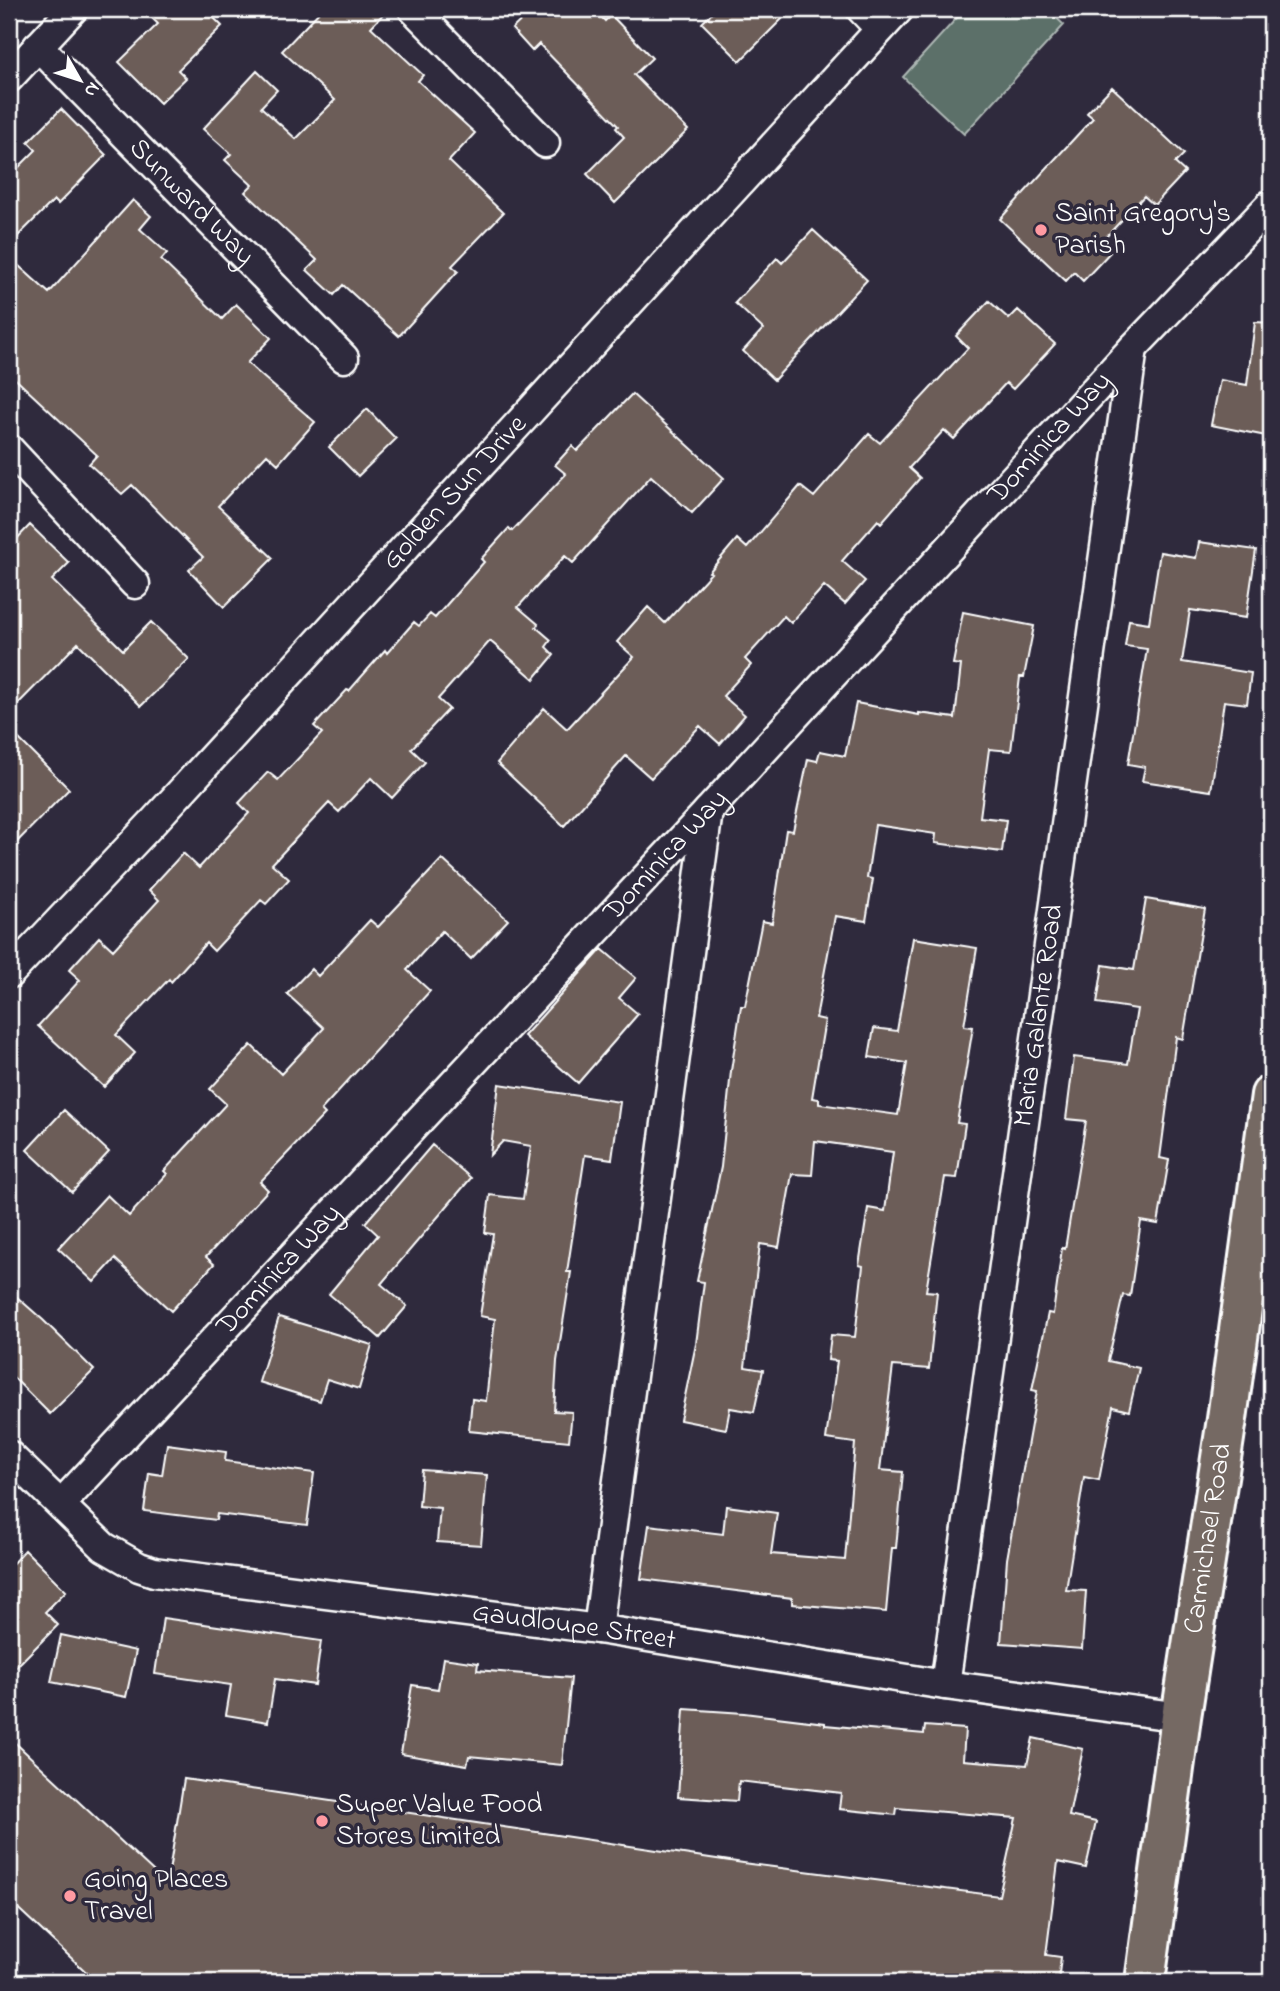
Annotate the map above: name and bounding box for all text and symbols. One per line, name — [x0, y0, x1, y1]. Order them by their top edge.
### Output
north arrow — [46, 46, 116, 116]
text: N — [77, 76, 106, 103]
street label: Sunward Way — [119, 129, 264, 276]
place label: Saint Gregory's Parish — [1055, 194, 1231, 267]
marker: Saint Gregory's Parish — [1033, 222, 1049, 238]
street label: Dominica Way — [978, 363, 1122, 515]
street label: Golden Sun Drive — [373, 406, 537, 580]
street label: Dominica Way — [593, 780, 739, 932]
street label: Maria Galante Road — [1003, 901, 1075, 1129]
street label: Dominica Way — [206, 1195, 352, 1346]
street label: Carmichael Road — [1174, 1440, 1243, 1637]
street label: Gaudloupe Street — [470, 1593, 679, 1662]
place label: Super Value Food Stores Limited — [336, 1785, 543, 1858]
marker: Super Value Food Stores Limited — [314, 1813, 330, 1829]
place label: Going Places Travel — [84, 1860, 228, 1933]
marker: Going Places Travel — [62, 1888, 78, 1904]

